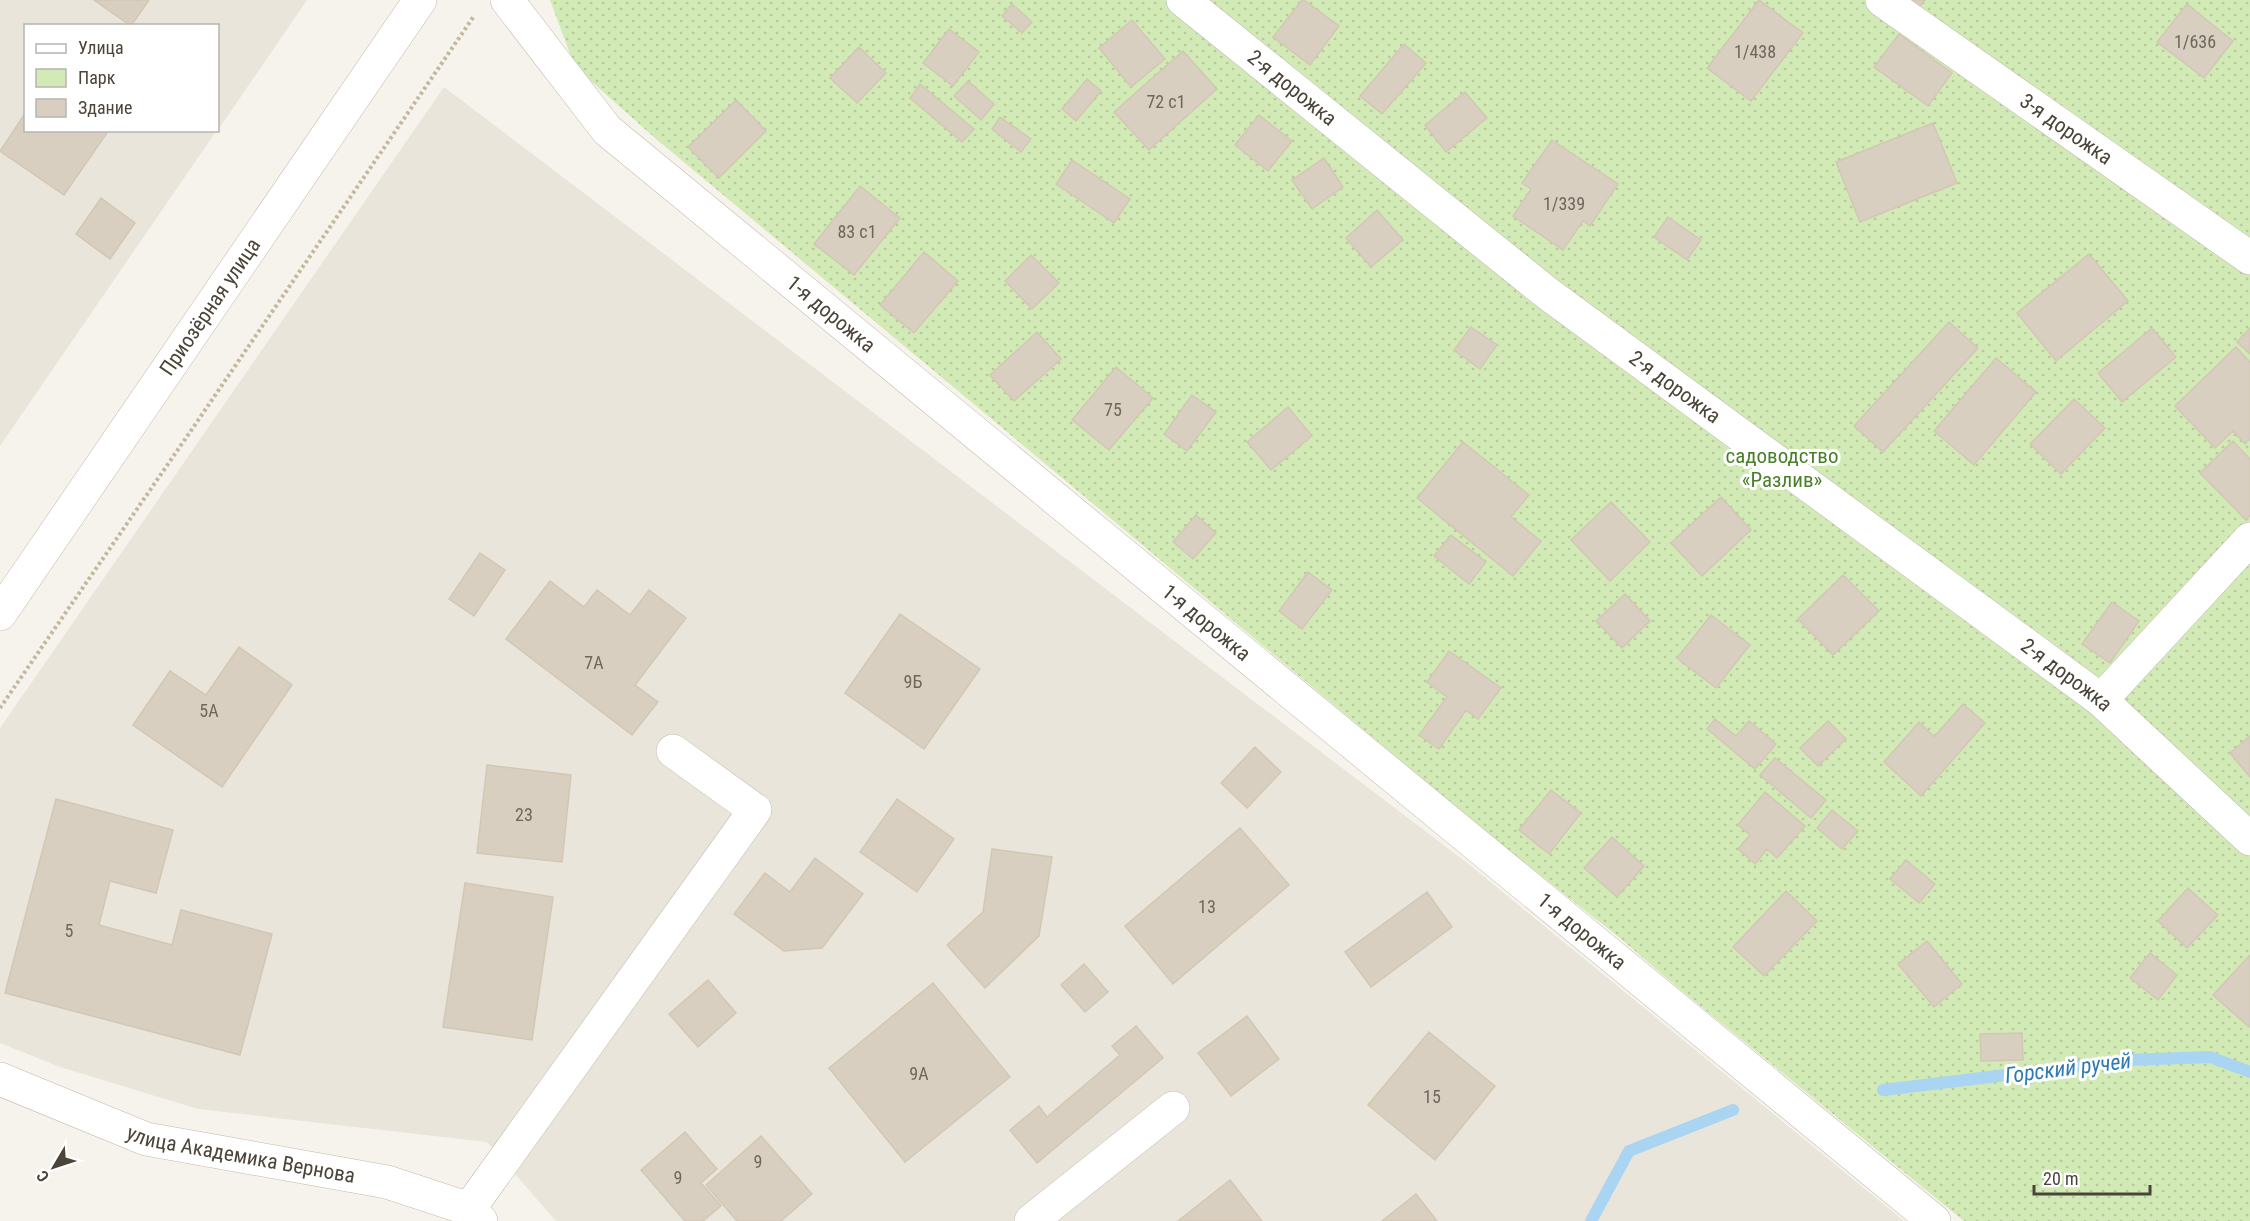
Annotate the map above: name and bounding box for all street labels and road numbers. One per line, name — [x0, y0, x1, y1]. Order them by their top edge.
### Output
street label: 2-я дорожка — [1243, 45, 1341, 131]
street label: 3-я дорожка — [2015, 89, 2117, 170]
street label: Приозёрная улица — [155, 234, 265, 380]
street label: 1-я дорожка — [782, 271, 880, 357]
street label: 2-я дорожка — [1625, 346, 1725, 428]
street label: 1-я дорожка — [1157, 580, 1255, 666]
street label: 2-я дорожка — [2016, 633, 2117, 716]
street label: 1-я дорожка — [1533, 888, 1631, 975]
street label: улица Академика Вернова — [123, 1120, 357, 1188]

